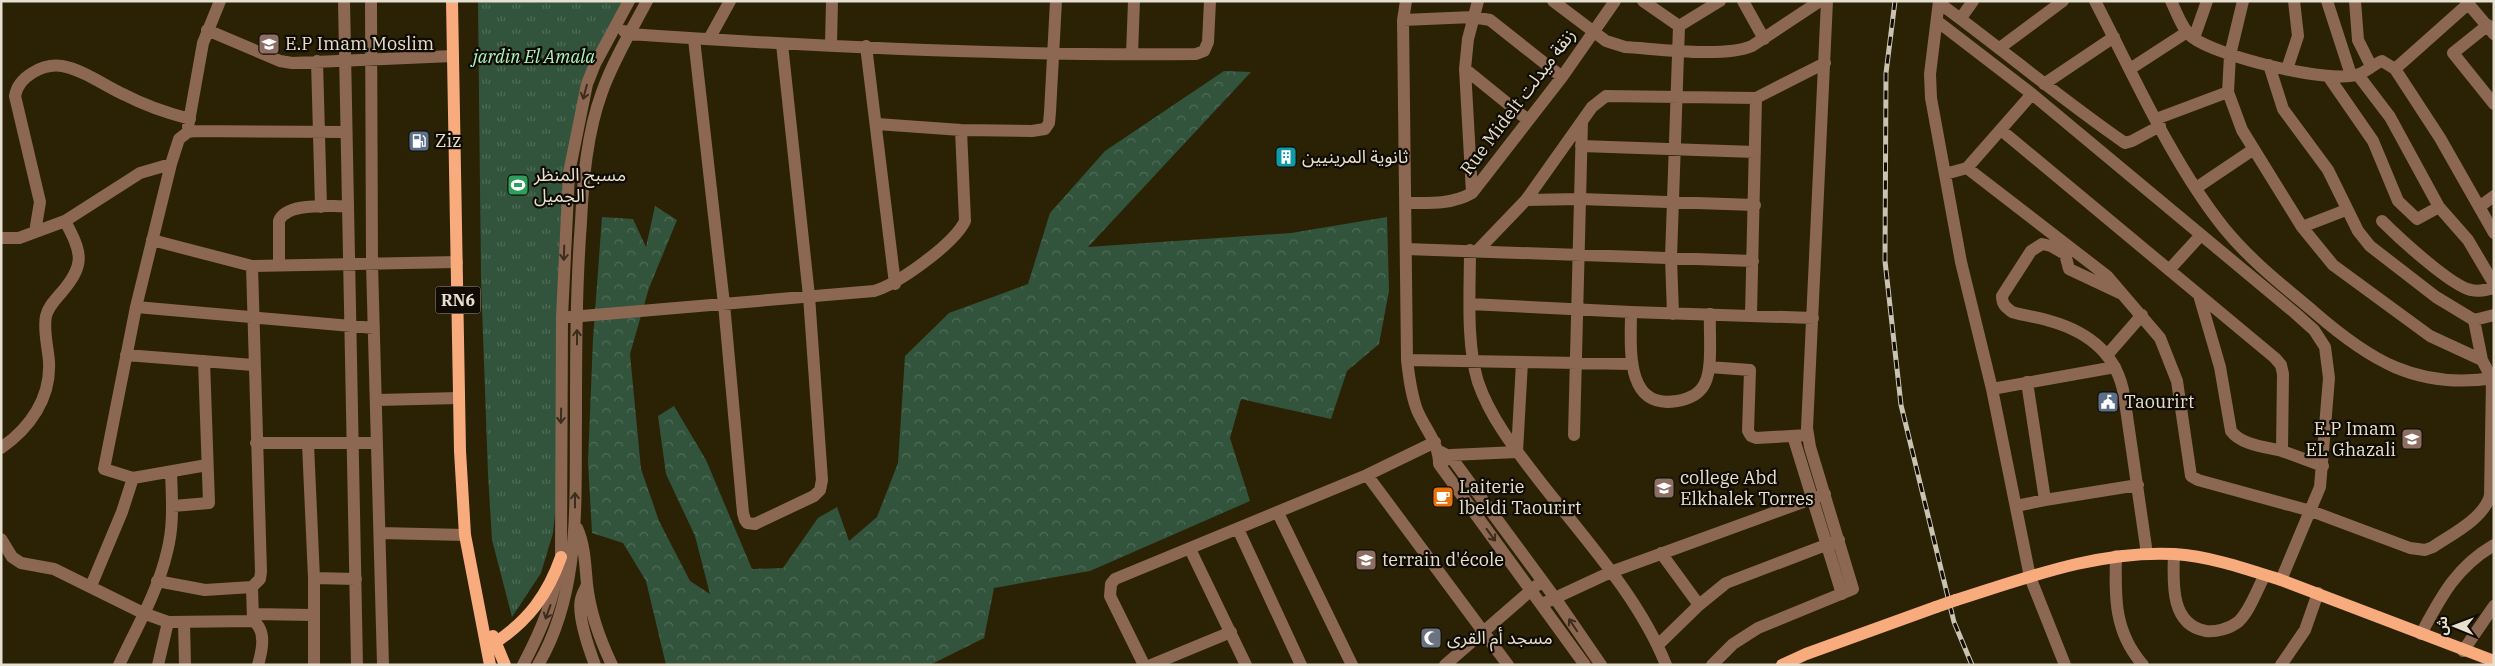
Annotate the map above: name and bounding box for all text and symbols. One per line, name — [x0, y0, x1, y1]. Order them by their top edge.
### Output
street label: Rue Midelt زنقة ميدلت — [1455, 24, 1580, 180]
school or university icon: E.P Imam Moslim — [257, 32, 281, 56]
place label: E.P Imam Moslim — [285, 32, 434, 55]
park label: jardin El Amala — [470, 45, 595, 68]
one-way arrow — [580, 84, 589, 100]
fuel station icon: Ziz — [407, 129, 431, 153]
place label: Ziz — [435, 129, 461, 152]
building icon: ثانوية المرينيين — [1274, 145, 1298, 169]
place label: ثانوية المرينيين — [1302, 145, 1408, 168]
place label: مسبح المنظر الجميل — [533, 163, 626, 207]
sports icon: مسبح المنظر الجميل — [506, 173, 530, 197]
one-way arrow — [560, 245, 569, 261]
road number: RN6 — [436, 286, 480, 314]
one-way arrow — [572, 330, 582, 346]
public building icon: Taourirt — [2096, 390, 2120, 414]
place label: Taourirt — [2124, 390, 2194, 413]
one-way arrow — [557, 407, 566, 423]
place label: E.P Imam EL Ghazali — [2306, 417, 2396, 461]
school or university icon: E.P Imam EL Ghazali — [2400, 427, 2424, 451]
place label: college Abd Elkhalek Torres — [1680, 466, 1814, 510]
place label: Laiterie lbeldi Taourirt — [1459, 475, 1581, 519]
school or university icon: college Abd Elkhalek Torres — [1652, 476, 1676, 500]
cafe icon: Laiterie lbeldi Taourirt — [1431, 485, 1455, 509]
one-way arrow — [570, 492, 580, 508]
one-way arrow — [1486, 528, 1496, 542]
school or university icon: terrain d'école — [1354, 548, 1378, 572]
place label: terrain d'école — [1382, 548, 1504, 571]
north arrow — [2430, 601, 2480, 651]
one-way arrow — [543, 603, 552, 619]
text: ش — [2433, 616, 2451, 636]
one-way arrow — [1568, 618, 1578, 632]
mosque icon: مسجد أم القرى — [1419, 626, 1443, 650]
place label: مسجد أم القرى — [1447, 626, 1553, 652]

